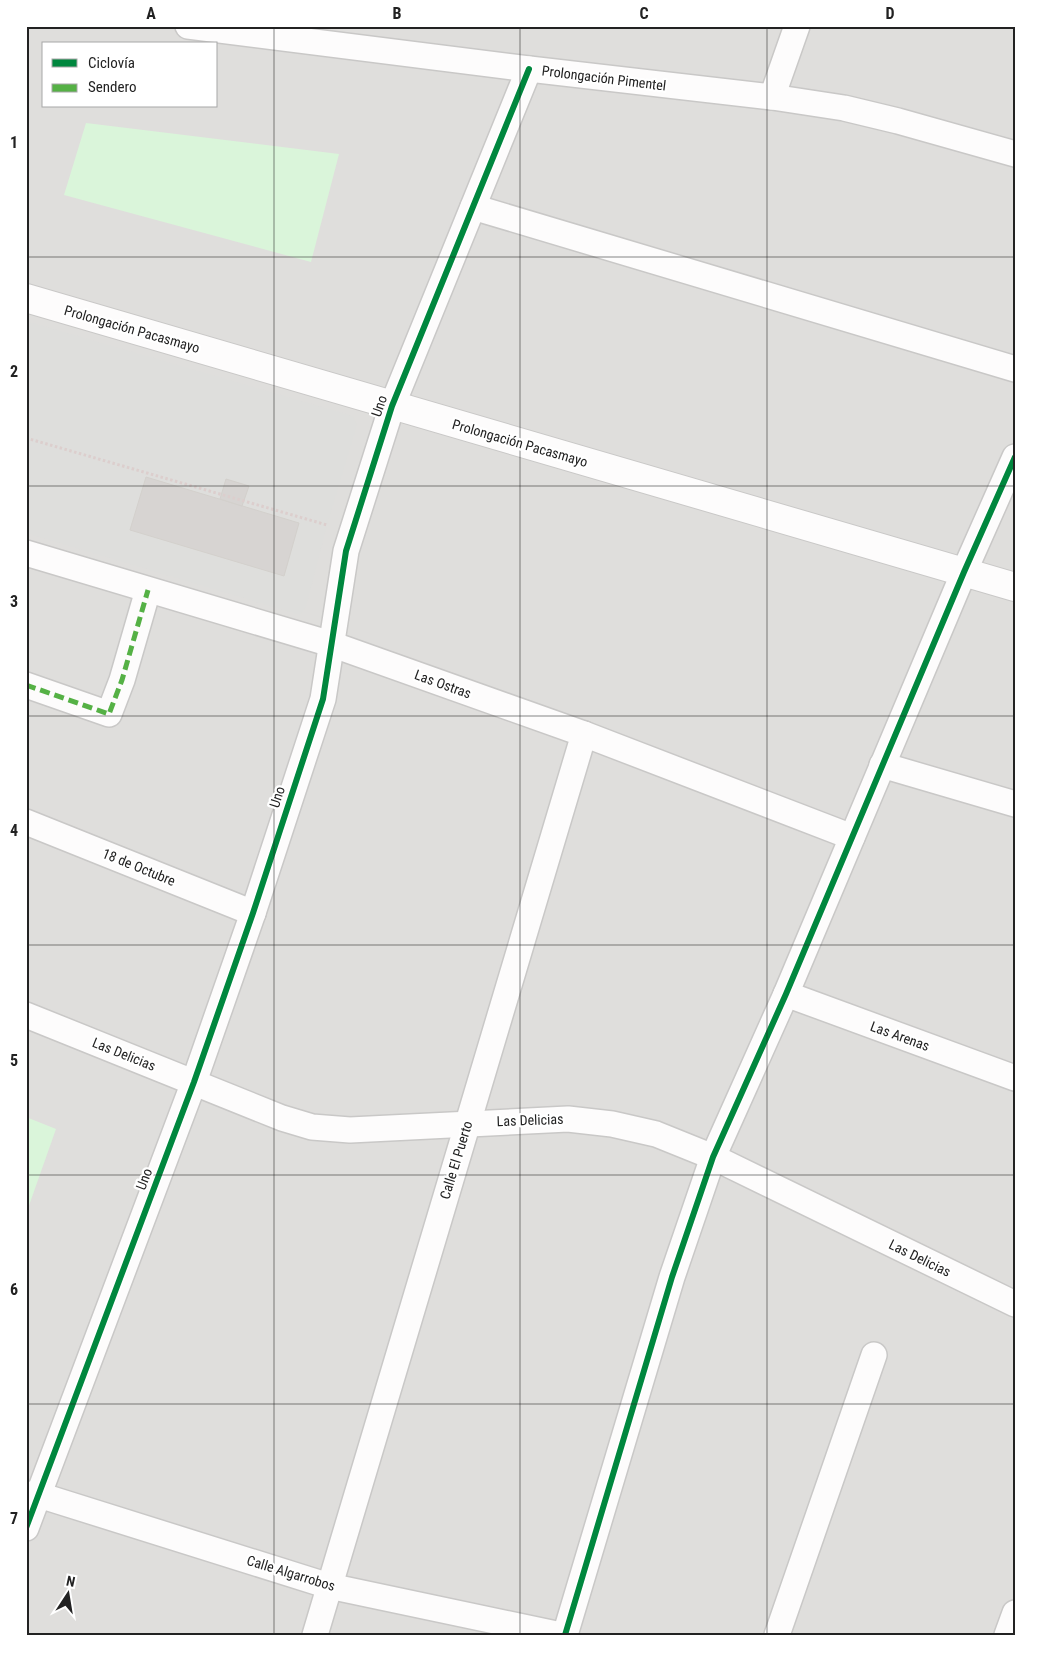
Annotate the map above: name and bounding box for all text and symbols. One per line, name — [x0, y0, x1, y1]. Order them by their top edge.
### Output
text: A — [146, 4, 156, 23]
text: B — [393, 4, 402, 23]
text: C — [639, 4, 649, 23]
text: D — [885, 4, 895, 23]
legend — [42, 42, 218, 108]
text: Ciclovía — [88, 54, 135, 72]
street label: Prolongación Pimentel — [541, 62, 667, 94]
text: Sendero — [88, 78, 137, 96]
text: 1 — [10, 133, 18, 152]
street label: Prolongación Pacasmayo — [62, 302, 202, 356]
text: 2 — [10, 362, 18, 381]
street label: Uno — [368, 393, 390, 419]
street label: Prolongación Pacasmayo — [450, 416, 590, 470]
text: 3 — [10, 592, 18, 611]
street label: Las Ostras — [413, 666, 473, 702]
street label: Uno — [266, 784, 288, 810]
text: 4 — [10, 821, 18, 840]
street label: 18 de Octubre — [100, 845, 178, 889]
street label: Las Arenas — [868, 1018, 932, 1054]
street label: Las Delicias — [90, 1034, 158, 1074]
text: 5 — [10, 1051, 18, 1070]
street label: Las Delicias — [496, 1111, 564, 1129]
street label: Calle El Puerto — [437, 1119, 475, 1201]
street label: Uno — [133, 1166, 155, 1192]
street label: Las Delicias — [887, 1236, 953, 1280]
text: 6 — [10, 1280, 18, 1299]
text: 7 — [10, 1509, 18, 1528]
street label: Calle Algarrobos — [245, 1552, 337, 1594]
north arrow — [42, 1568, 92, 1618]
text: N — [65, 1573, 77, 1590]

